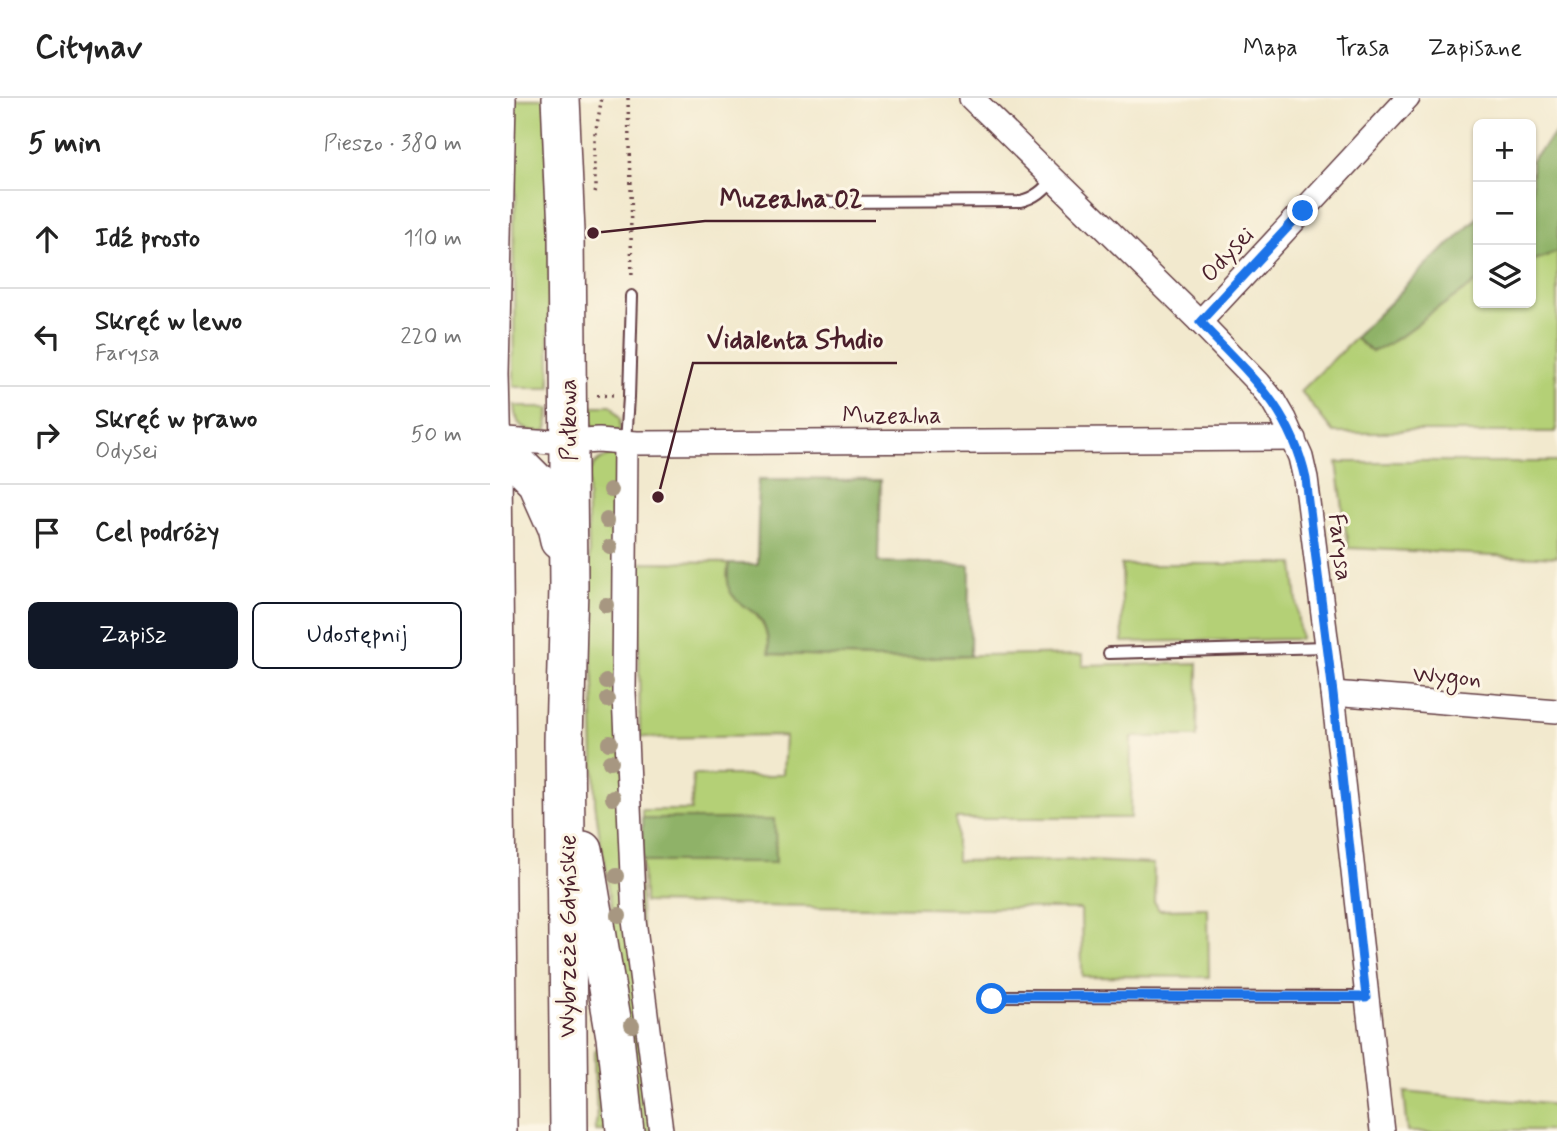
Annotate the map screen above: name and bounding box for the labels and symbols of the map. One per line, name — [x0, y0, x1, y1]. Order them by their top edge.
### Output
callout: Muzealna 02 — [705, 174, 876, 221]
text: Muzealna 02 — [720, 183, 862, 217]
route end — [1287, 195, 1318, 226]
street label: Odysei — [1194, 221, 1262, 290]
callout: Vidalenta Studio — [693, 316, 897, 363]
text: Vidalenta Studio — [707, 324, 884, 358]
street label: Pułkowa — [553, 378, 586, 461]
street label: Muzealna — [842, 401, 942, 432]
street label: Farysa — [1320, 512, 1359, 583]
street label: Wygon — [1411, 660, 1482, 697]
street label: Wybrzeże Gdyńskie — [553, 834, 584, 1038]
route start — [976, 983, 1007, 1014]

